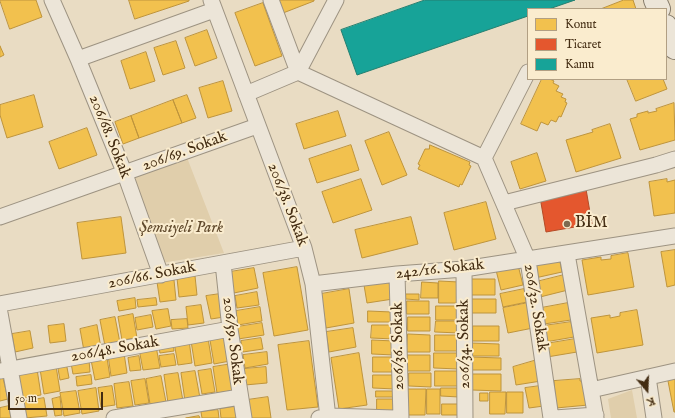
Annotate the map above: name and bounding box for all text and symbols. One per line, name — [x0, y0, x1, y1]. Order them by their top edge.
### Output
legend — [527, 8, 667, 80]
text: Konut — [565, 17, 597, 32]
text: Ticaret — [565, 37, 601, 52]
text: Kamu — [565, 57, 594, 72]
street label: 206/68. Sokak — [84, 92, 134, 182]
street label: 206/69. Sokak — [140, 128, 230, 176]
street label: 206/38. Sokak — [262, 161, 312, 249]
place label: BİM — [575, 214, 608, 234]
park label: Şemsiyeli Park — [139, 219, 223, 239]
marker: BİM — [562, 219, 572, 229]
street label: 242/16. Sokak — [395, 256, 485, 284]
street label: 206/66. Sokak — [107, 258, 197, 294]
street label: 206/32. Sokak — [519, 263, 551, 353]
street label: 206/59. Sokak — [217, 296, 247, 386]
street label: 206/34. Sokak — [455, 299, 475, 389]
street label: 206/36. Sokak — [389, 302, 409, 390]
street label: 206/48. Sokak — [70, 333, 160, 367]
north arrow — [627, 370, 667, 410]
scale bar — [10, 384, 105, 410]
text: 50 m — [15, 391, 37, 406]
text: K — [645, 393, 657, 409]

